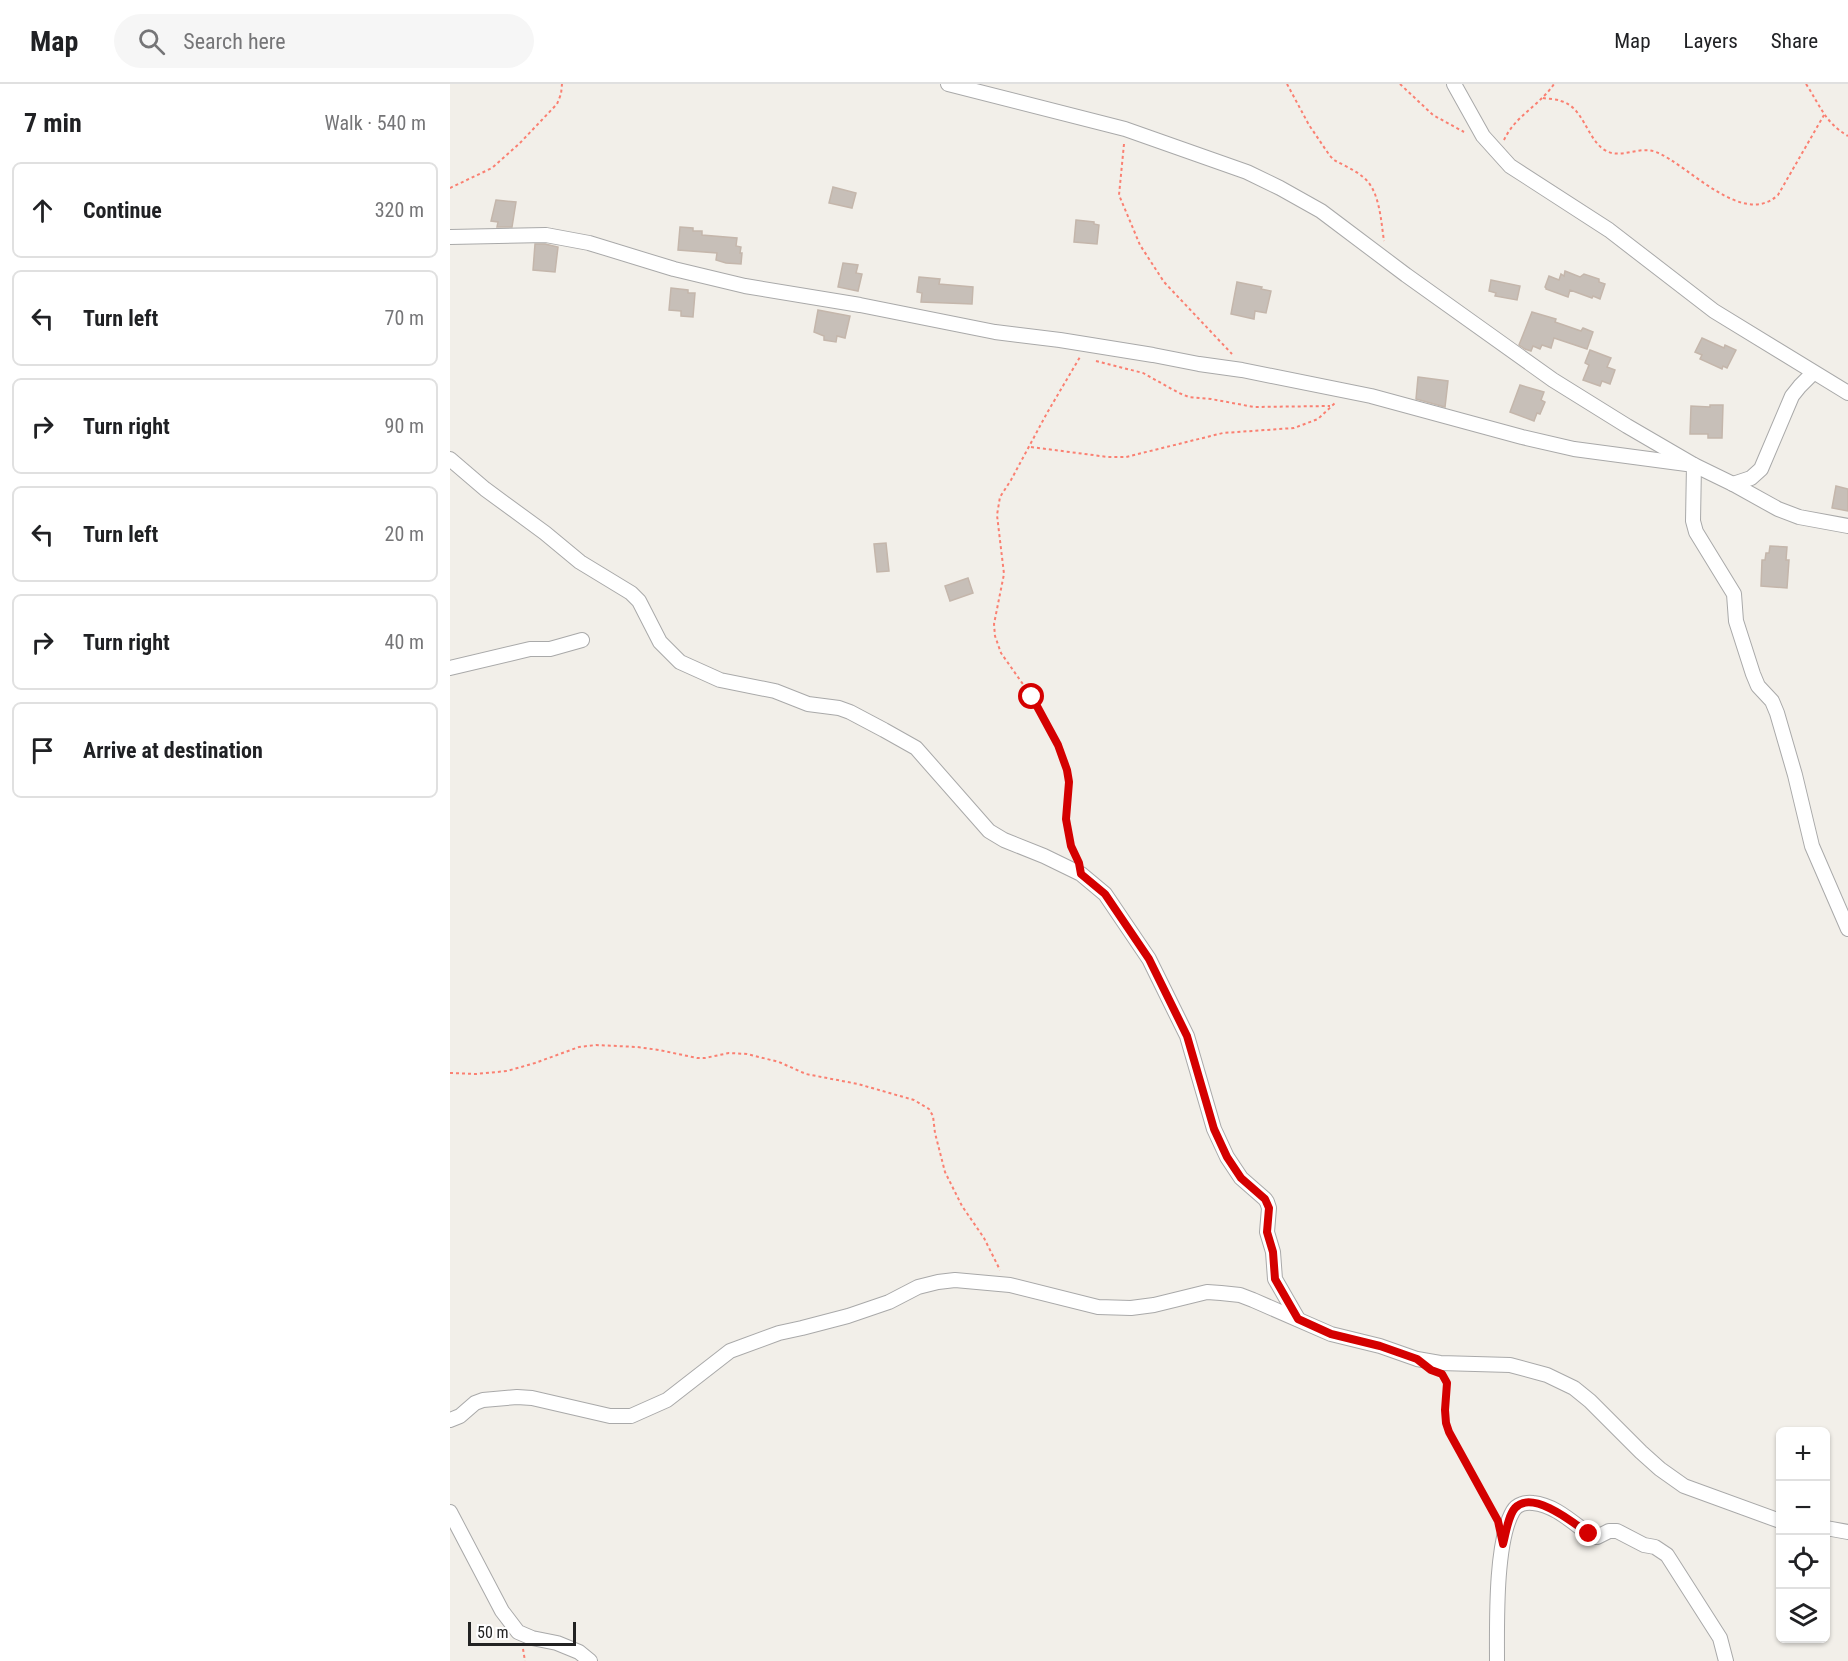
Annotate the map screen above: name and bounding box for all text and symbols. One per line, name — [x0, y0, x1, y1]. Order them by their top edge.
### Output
search box — [114, 14, 534, 68]
text: Map — [30, 25, 78, 58]
icon: search — [135, 25, 168, 58]
text: Search here — [183, 29, 286, 54]
text: Map — [1614, 29, 1651, 53]
text: Layers — [1684, 29, 1738, 53]
text: Share — [1771, 29, 1818, 53]
text: 7 min — [24, 108, 82, 138]
text: Walk · 540 m — [325, 111, 426, 135]
icon: ahead — [26, 194, 59, 227]
text: Continue — [83, 198, 162, 223]
text: 320 m — [375, 198, 424, 222]
icon: left — [26, 302, 59, 335]
text: Turn left — [83, 306, 158, 331]
text: 70 m — [385, 306, 424, 330]
icon: right — [26, 410, 59, 443]
text: Turn right — [83, 414, 170, 439]
text: 90 m — [385, 414, 424, 438]
icon: left — [26, 518, 59, 551]
text: Turn left — [83, 522, 158, 547]
text: 20 m — [385, 522, 424, 546]
icon: right — [26, 626, 59, 659]
text: Turn right — [83, 630, 170, 655]
text: 40 m — [385, 630, 424, 654]
route start — [1018, 683, 1044, 709]
icon: arrive — [26, 734, 59, 767]
text: Arrive at destination — [83, 738, 263, 763]
map controls — [1776, 1427, 1830, 1643]
button: + — [1776, 1427, 1830, 1481]
button: − — [1776, 1481, 1830, 1535]
route end — [1575, 1520, 1601, 1546]
button: locate — [1776, 1535, 1830, 1589]
button: layers — [1776, 1589, 1830, 1643]
scale bar — [468, 1619, 576, 1646]
text: 50 m — [477, 1623, 509, 1642]

